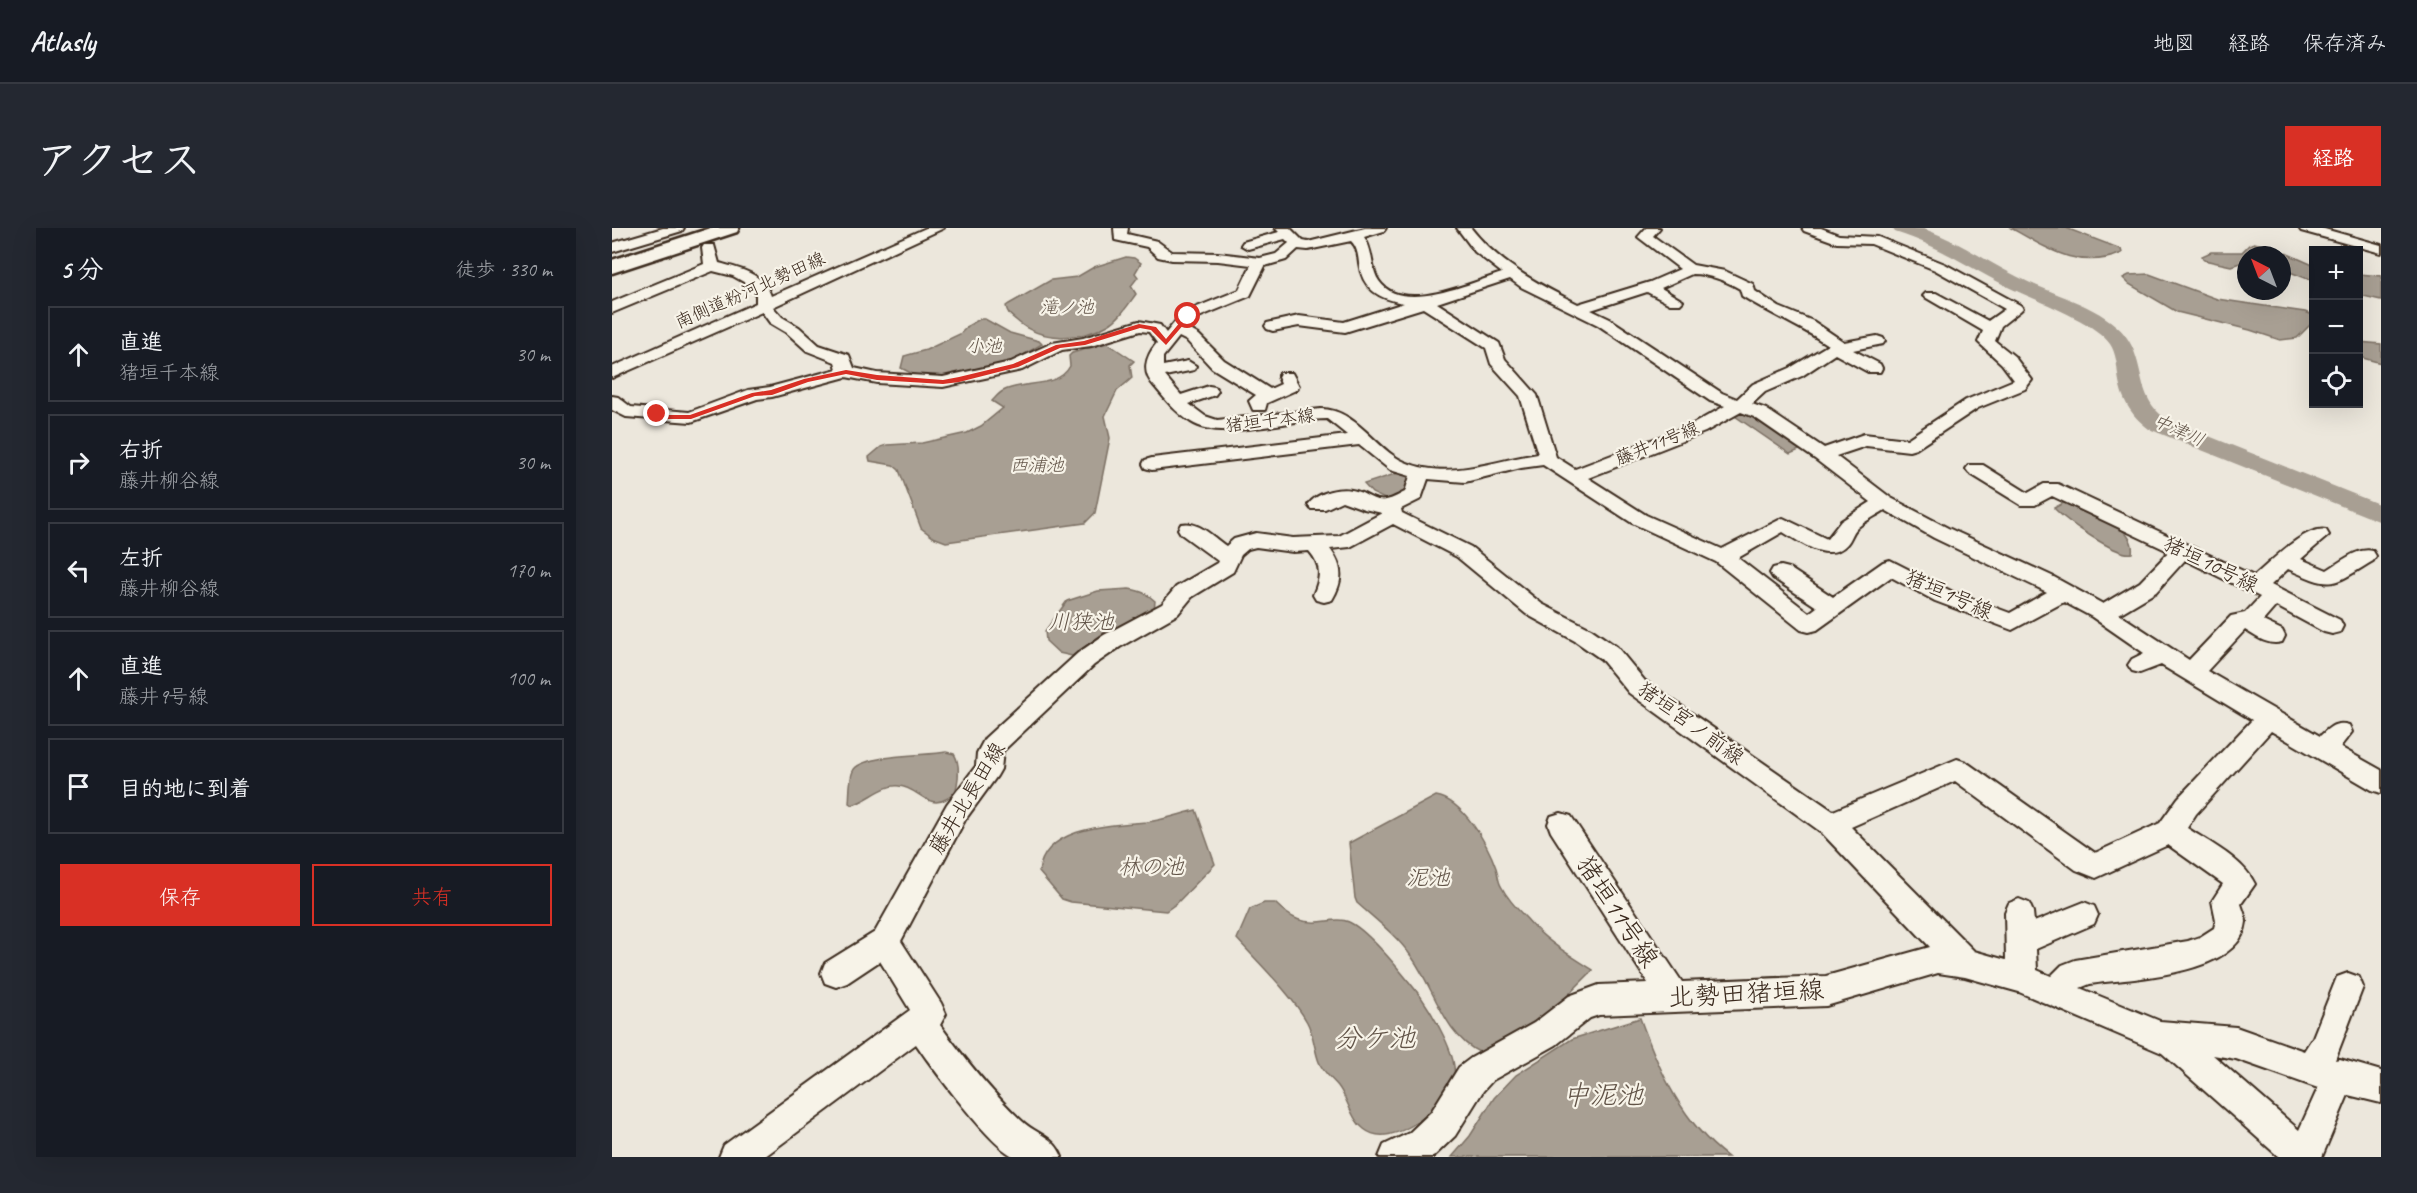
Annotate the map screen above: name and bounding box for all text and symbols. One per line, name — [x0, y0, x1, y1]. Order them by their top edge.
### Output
text: Atlasly — [30, 24, 95, 59]
text: 地図 — [2153, 30, 2195, 56]
text: 経路 — [2228, 30, 2270, 56]
text: 保存済み — [2303, 30, 2387, 56]
button: 経路 — [2285, 126, 2381, 186]
text: アクセス — [36, 134, 201, 187]
north arrow — [2237, 246, 2291, 300]
map controls — [2309, 246, 2363, 408]
button: + — [2309, 246, 2363, 300]
street label: 南側道粉河北勢田線 — [672, 247, 828, 333]
text: 5 分 — [60, 253, 104, 286]
text: 徒歩 · 330 m — [456, 257, 552, 282]
water label: 滝ノ池 — [1040, 296, 1095, 318]
button: − — [2309, 300, 2363, 354]
route start — [1174, 302, 1200, 328]
text: 直進 — [119, 328, 163, 356]
water label: 小池 — [966, 335, 1003, 357]
icon: ahead — [62, 338, 95, 371]
text: 30 m — [516, 342, 550, 367]
button: locate — [2309, 354, 2363, 408]
text: 猪垣千本線 — [119, 360, 219, 385]
route end — [643, 400, 669, 426]
street label: 猪垣千本線 — [1224, 404, 1316, 436]
water label: 中津川 — [2150, 409, 2208, 451]
street label: 藤井11号線 — [1612, 416, 1702, 470]
text: 右折 — [119, 436, 163, 464]
icon: right — [62, 446, 95, 479]
text: 30 m — [516, 450, 550, 475]
water label: 西浦池 — [1010, 454, 1065, 476]
text: 藤井柳谷線 — [119, 468, 219, 493]
street label: 猪垣10号線 — [2159, 530, 2263, 598]
text: 左折 — [119, 544, 163, 572]
icon: left — [62, 554, 95, 587]
text: 170 m — [507, 558, 550, 583]
street label: 猪垣1号線 — [1901, 563, 1997, 625]
text: 藤井柳谷線 — [119, 576, 219, 601]
water label: 川狭池 — [1048, 608, 1115, 636]
text: 直進 — [119, 652, 163, 680]
icon: ahead — [62, 662, 95, 695]
text: 100 m — [507, 666, 550, 691]
street label: 猪垣宮ノ前線 — [1632, 675, 1750, 771]
text: 藤井9号線 — [119, 684, 208, 709]
street label: 藤井北長田線 — [923, 737, 1011, 859]
icon: arrive — [62, 770, 95, 803]
text: 目的地に到着 — [119, 775, 251, 803]
street label: 猪垣11号線 — [1569, 849, 1666, 974]
water label: 林の池 — [1118, 853, 1185, 881]
button: 保存 — [60, 864, 300, 926]
button: 共有 — [312, 864, 552, 926]
water label: 泥池 — [1406, 864, 1451, 892]
street label: 北勢田猪垣線 — [1667, 973, 1825, 1014]
water label: 分ケ池 — [1335, 1021, 1416, 1055]
water label: 中泥池 — [1563, 1078, 1644, 1112]

